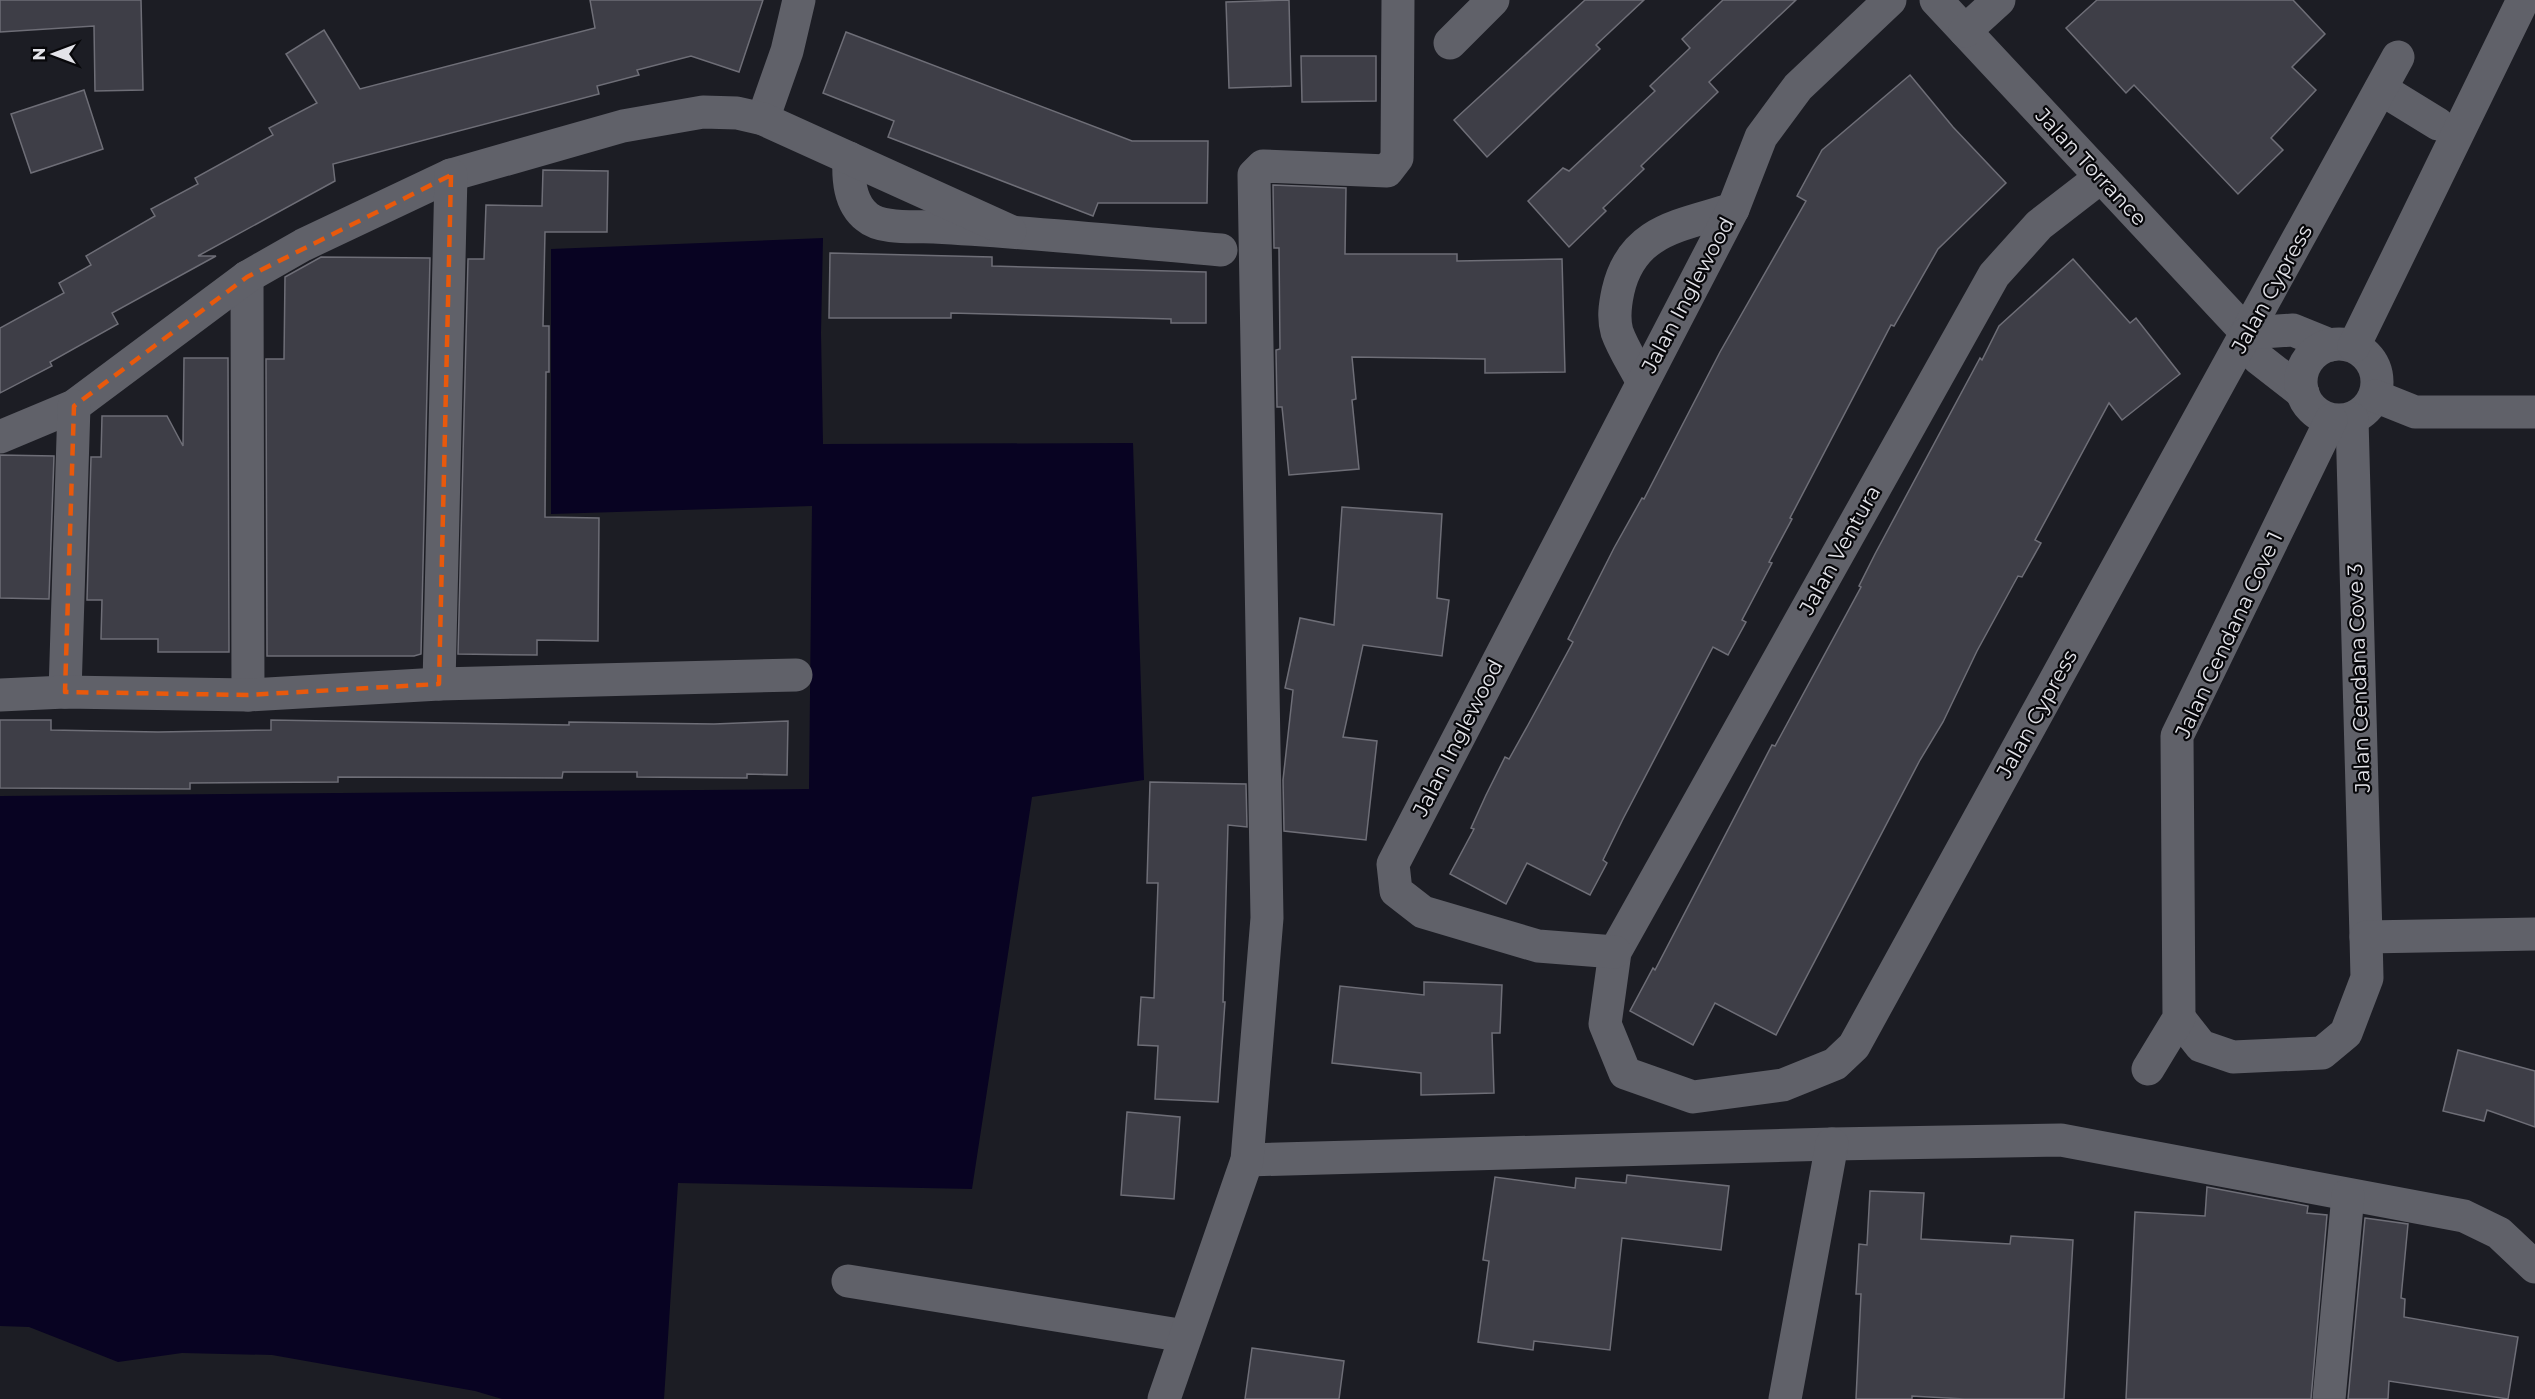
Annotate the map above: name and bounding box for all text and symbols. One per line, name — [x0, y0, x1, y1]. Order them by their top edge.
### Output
north arrow — [24, 24, 84, 84]
text: N — [30, 48, 49, 60]
street label: Jalan Torrance — [2030, 102, 2152, 231]
street label: Jalan Inglewood — [1636, 213, 1739, 378]
street label: Jalan Cypress — [2226, 220, 2317, 358]
street label: Jalan Ventura — [1793, 481, 1885, 620]
street label: Jalan Cendana Cove 1 — [2169, 528, 2287, 743]
street label: Jalan Cendana Cove 3 — [2342, 563, 2375, 794]
street label: Jalan Cypress — [1991, 645, 2082, 783]
street label: Jalan Inglewood — [1407, 655, 1508, 821]

